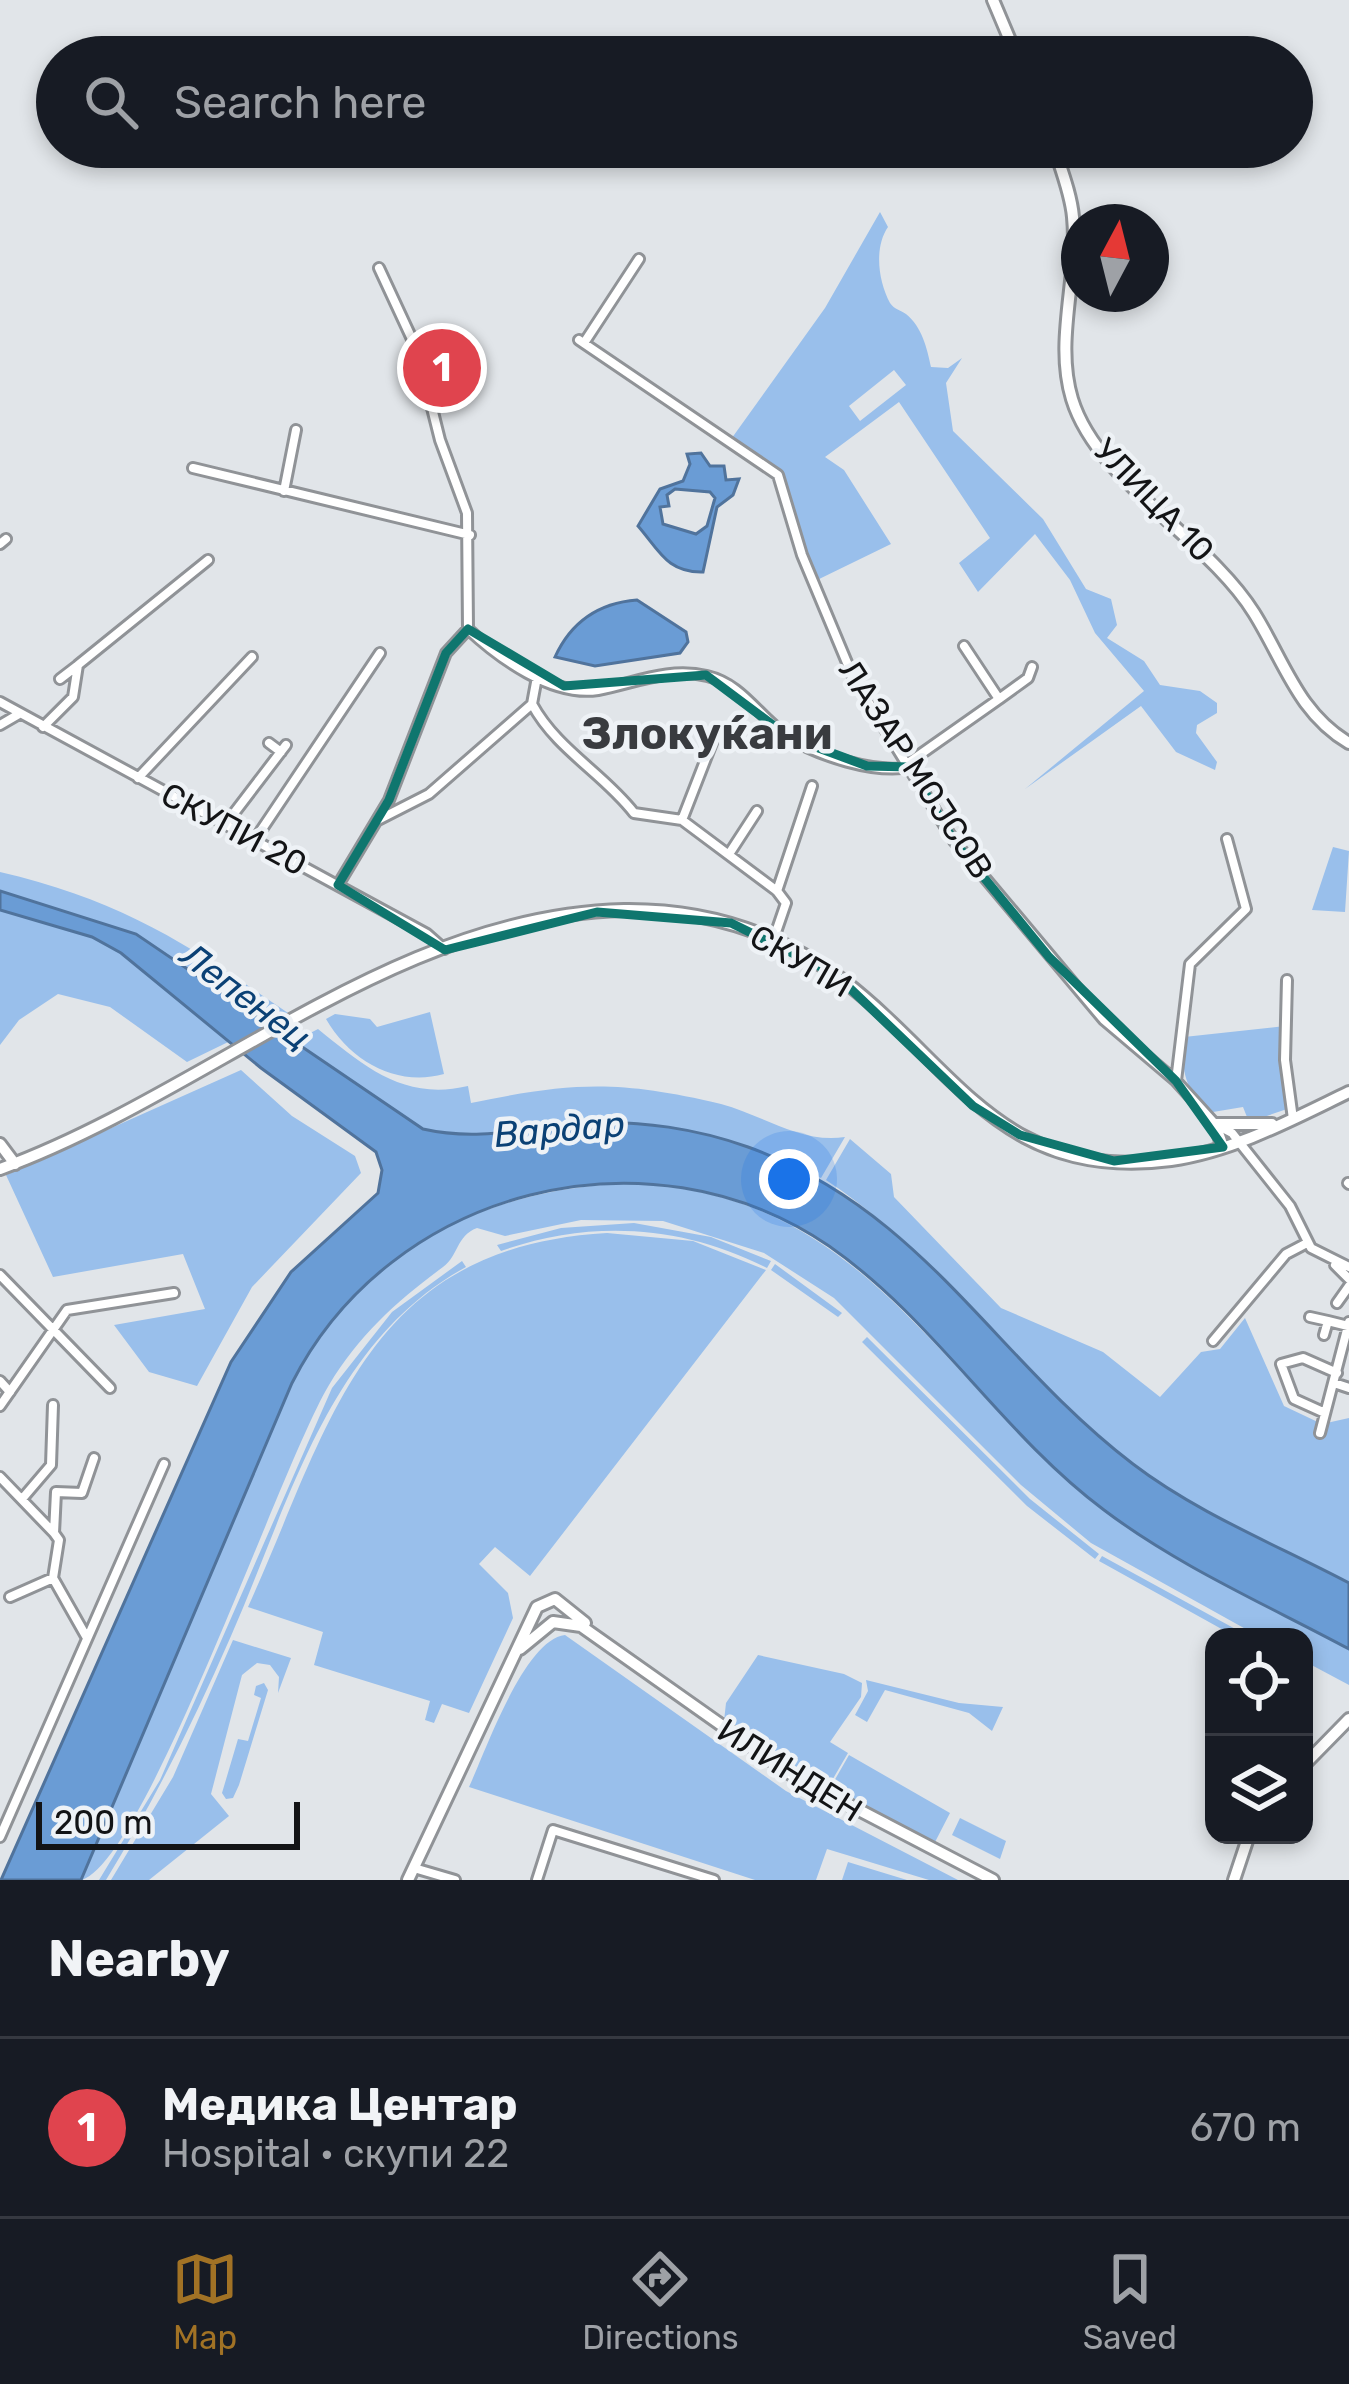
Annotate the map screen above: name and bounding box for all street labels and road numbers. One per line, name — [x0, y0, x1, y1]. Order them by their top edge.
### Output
street label: УЛИЦА 10 — [1086, 430, 1222, 570]
street label: ЛАЗАР МОЈСОВ — [831, 652, 1001, 886]
street label: СКУПИ 20 — [155, 774, 313, 884]
street label: СКУПИ — [743, 916, 859, 1006]
street label: ИЛИНДЕН — [711, 1710, 869, 1830]

